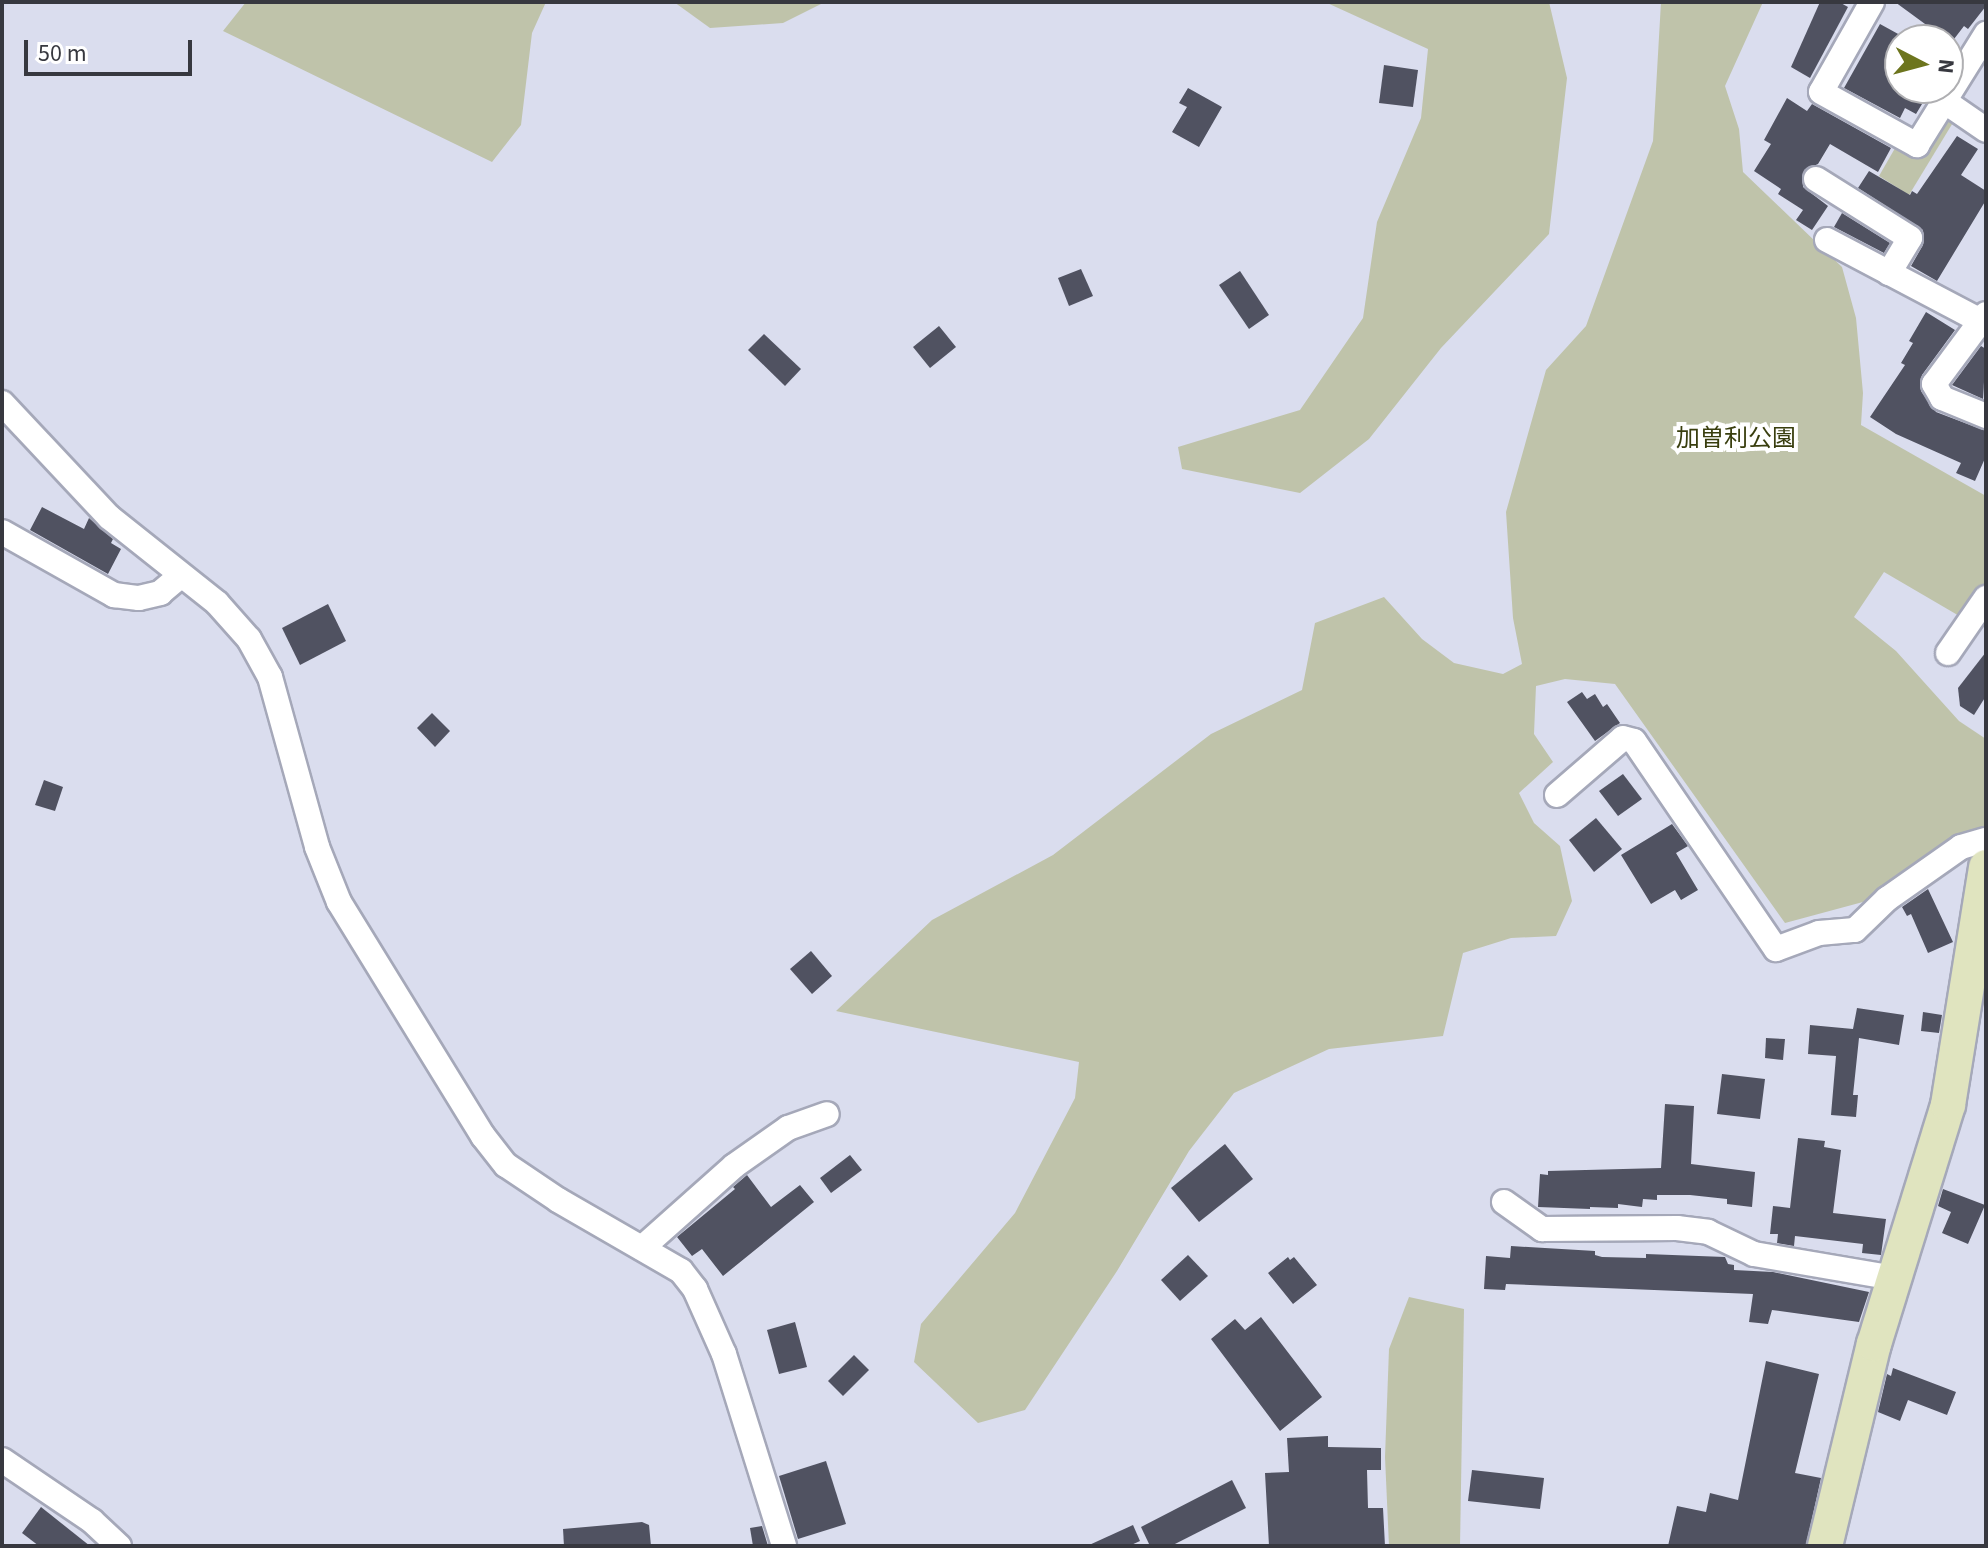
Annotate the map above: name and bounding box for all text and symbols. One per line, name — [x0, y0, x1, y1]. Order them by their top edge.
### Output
scale bar — [28, 24, 196, 74]
north arrow — [1884, 24, 1964, 104]
text: 50 m — [38, 36, 87, 71]
text: N — [1929, 57, 1963, 75]
park label: 加曽利公園 — [1676, 425, 1796, 453]

